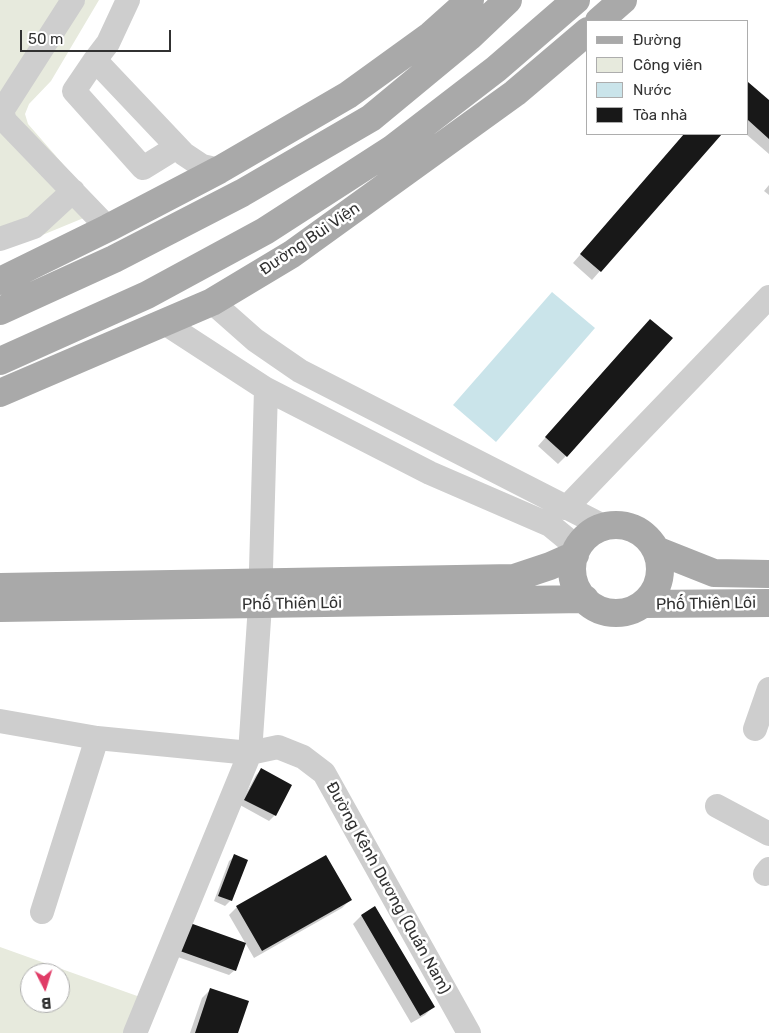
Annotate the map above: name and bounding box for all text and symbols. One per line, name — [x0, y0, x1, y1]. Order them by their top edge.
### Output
scale bar — [22, 20, 174, 52]
legend — [586, 20, 749, 135]
text: 50 m — [28, 30, 63, 48]
text: Đường — [633, 31, 681, 49]
text: Công viên — [633, 56, 702, 74]
text: Nước — [633, 81, 672, 99]
text: Tòa nhà — [633, 106, 687, 124]
street label: Đường Bùi Viện — [256, 198, 364, 280]
street label: Phố Thiên Lôi — [242, 594, 342, 614]
street label: Phố Thiên Lôi — [656, 594, 756, 614]
street label: Đường Kênh Dương (Quán Nam) — [322, 779, 454, 997]
north arrow — [20, 963, 70, 1013]
text: B — [41, 994, 52, 1011]

